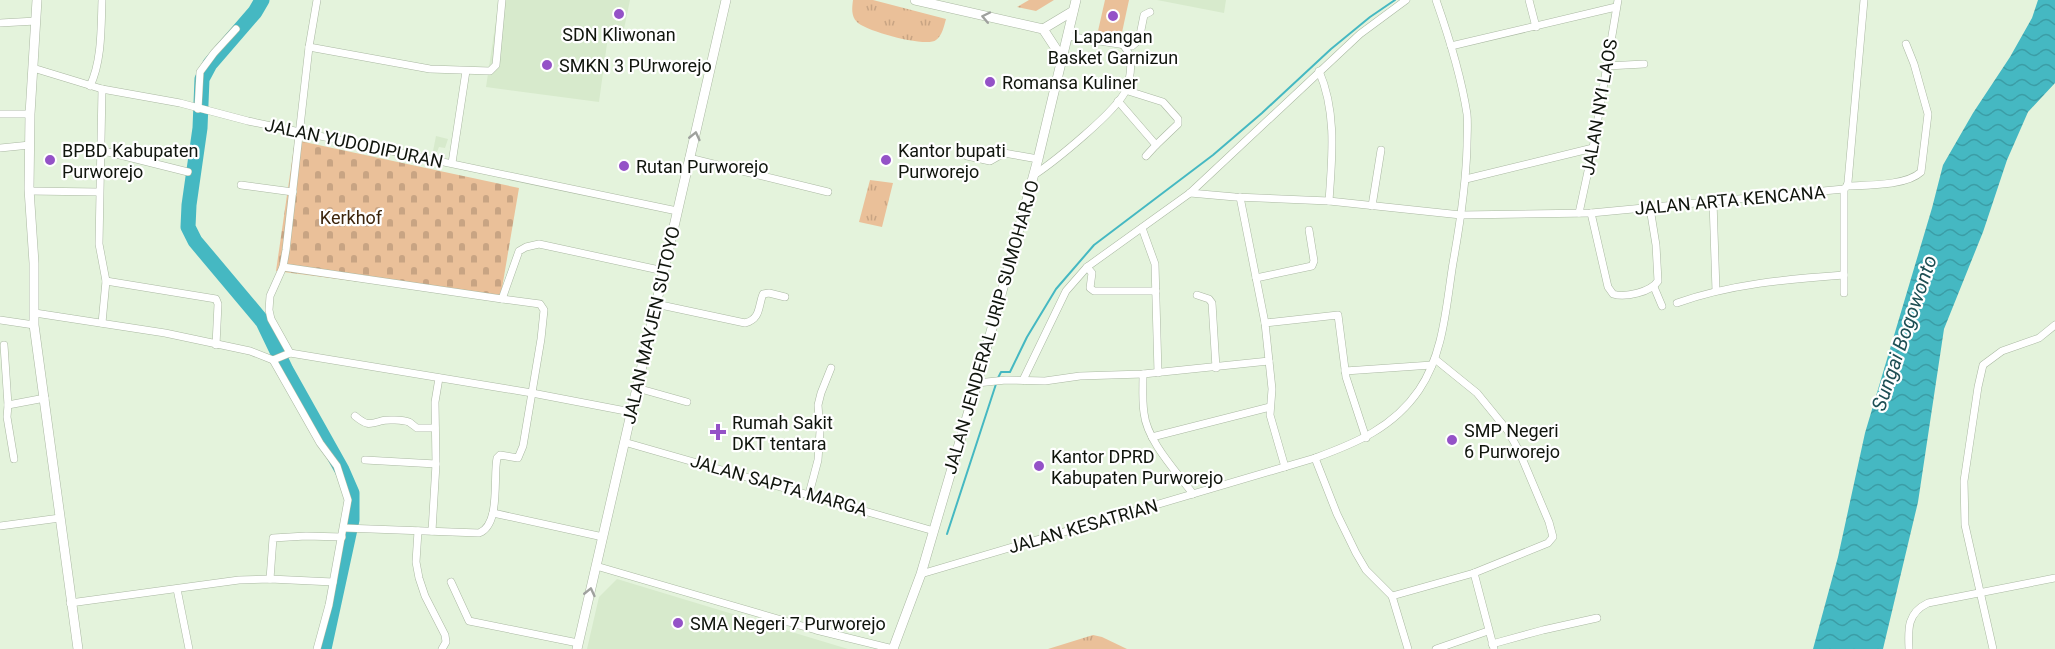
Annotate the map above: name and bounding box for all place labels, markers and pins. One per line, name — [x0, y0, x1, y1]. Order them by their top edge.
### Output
marker: SDN Kliwonan — [612, 7, 626, 21]
marker: Lapangan Basket Garnizun — [1106, 9, 1120, 23]
place label: SDN Kliwonan — [562, 24, 676, 45]
place label: Lapangan Basket Garnizun — [1048, 26, 1178, 68]
place label: SMKN 3 PUrworejo — [559, 55, 712, 76]
marker: SMKN 3 PUrworejo — [540, 58, 554, 72]
place label: Romansa Kuliner — [1002, 72, 1138, 93]
marker: Romansa Kuliner — [983, 75, 997, 89]
place label: BPBD Kabupaten Purworejo — [62, 140, 198, 182]
place label: Kantor bupati Purworejo — [898, 140, 1006, 182]
marker: BPBD Kabupaten Purworejo — [43, 153, 57, 167]
marker: Kantor bupati Purworejo — [879, 153, 893, 167]
place label: Rutan Purworejo — [636, 156, 768, 177]
marker: Rutan Purworejo — [617, 159, 631, 173]
place label: Rumah Sakit DKT tentara — [732, 412, 833, 454]
place label: SMP Negeri 6 Purworejo — [1464, 420, 1560, 462]
marker: Rumah Sakit DKT tentara — [709, 423, 727, 441]
marker: SMP Negeri 6 Purworejo — [1445, 433, 1459, 447]
place label: Kantor DPRD Kabupaten Purworejo — [1051, 446, 1223, 488]
marker: Kantor DPRD Kabupaten Purworejo — [1032, 459, 1046, 473]
place label: SMA Negeri 7 Purworejo — [690, 613, 886, 634]
marker: SMA Negeri 7 Purworejo — [671, 616, 685, 630]

